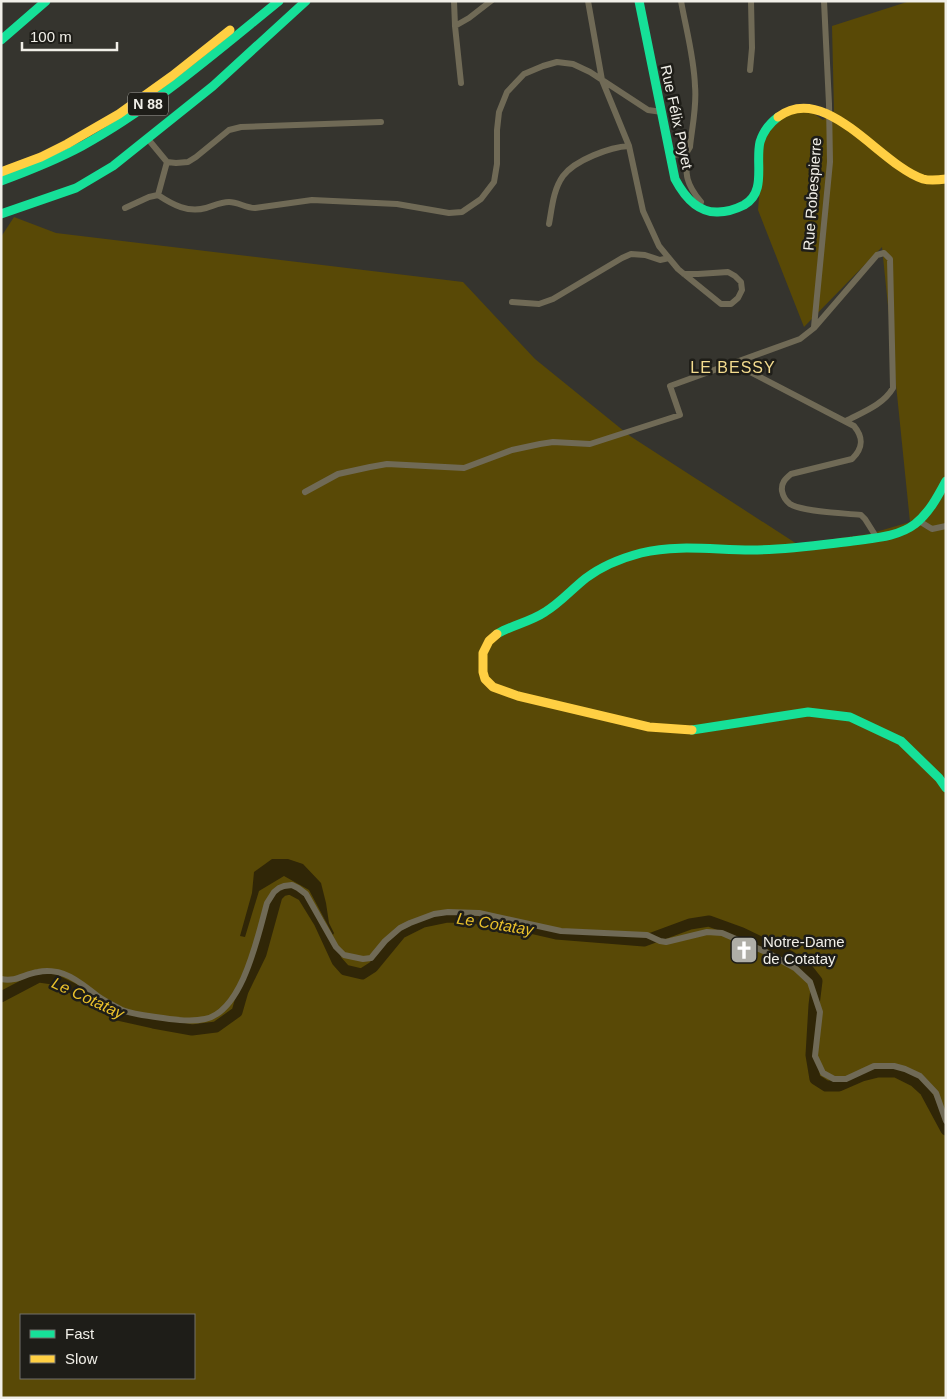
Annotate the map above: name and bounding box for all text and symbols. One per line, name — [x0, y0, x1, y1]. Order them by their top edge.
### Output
scale bar — [22, 20, 118, 52]
text: 100 m — [30, 28, 72, 45]
street label: Rue Félix Poyet — [658, 63, 696, 171]
road number: N 88 — [128, 92, 168, 116]
street label: Rue Robespierre — [800, 137, 824, 251]
district label: LE BESSY — [690, 359, 776, 376]
water label: Le Cotatay — [455, 910, 536, 939]
place label: Notre-Dame de Cotatay — [763, 933, 845, 967]
church icon: Notre-Dame de Cotatay — [729, 935, 759, 965]
water label: Le Cotatay — [49, 974, 128, 1022]
legend — [20, 1314, 195, 1379]
text: Fast — [65, 1325, 95, 1342]
text: Slow — [65, 1350, 98, 1367]

